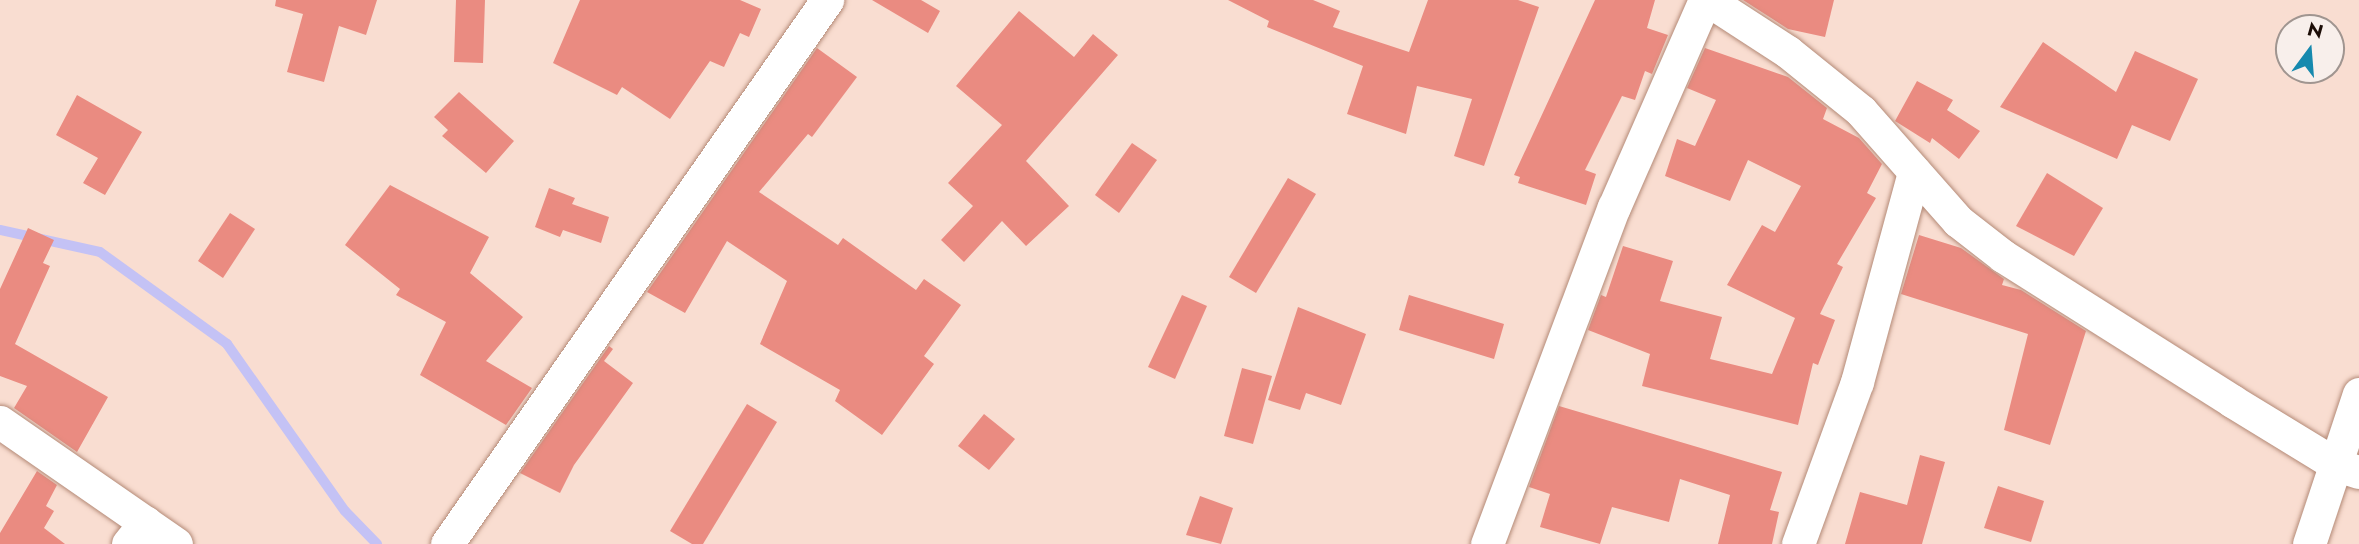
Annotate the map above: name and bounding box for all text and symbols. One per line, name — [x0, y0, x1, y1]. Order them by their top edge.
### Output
north arrow — [2275, 14, 2345, 84]
text: N — [2304, 15, 2326, 45]

